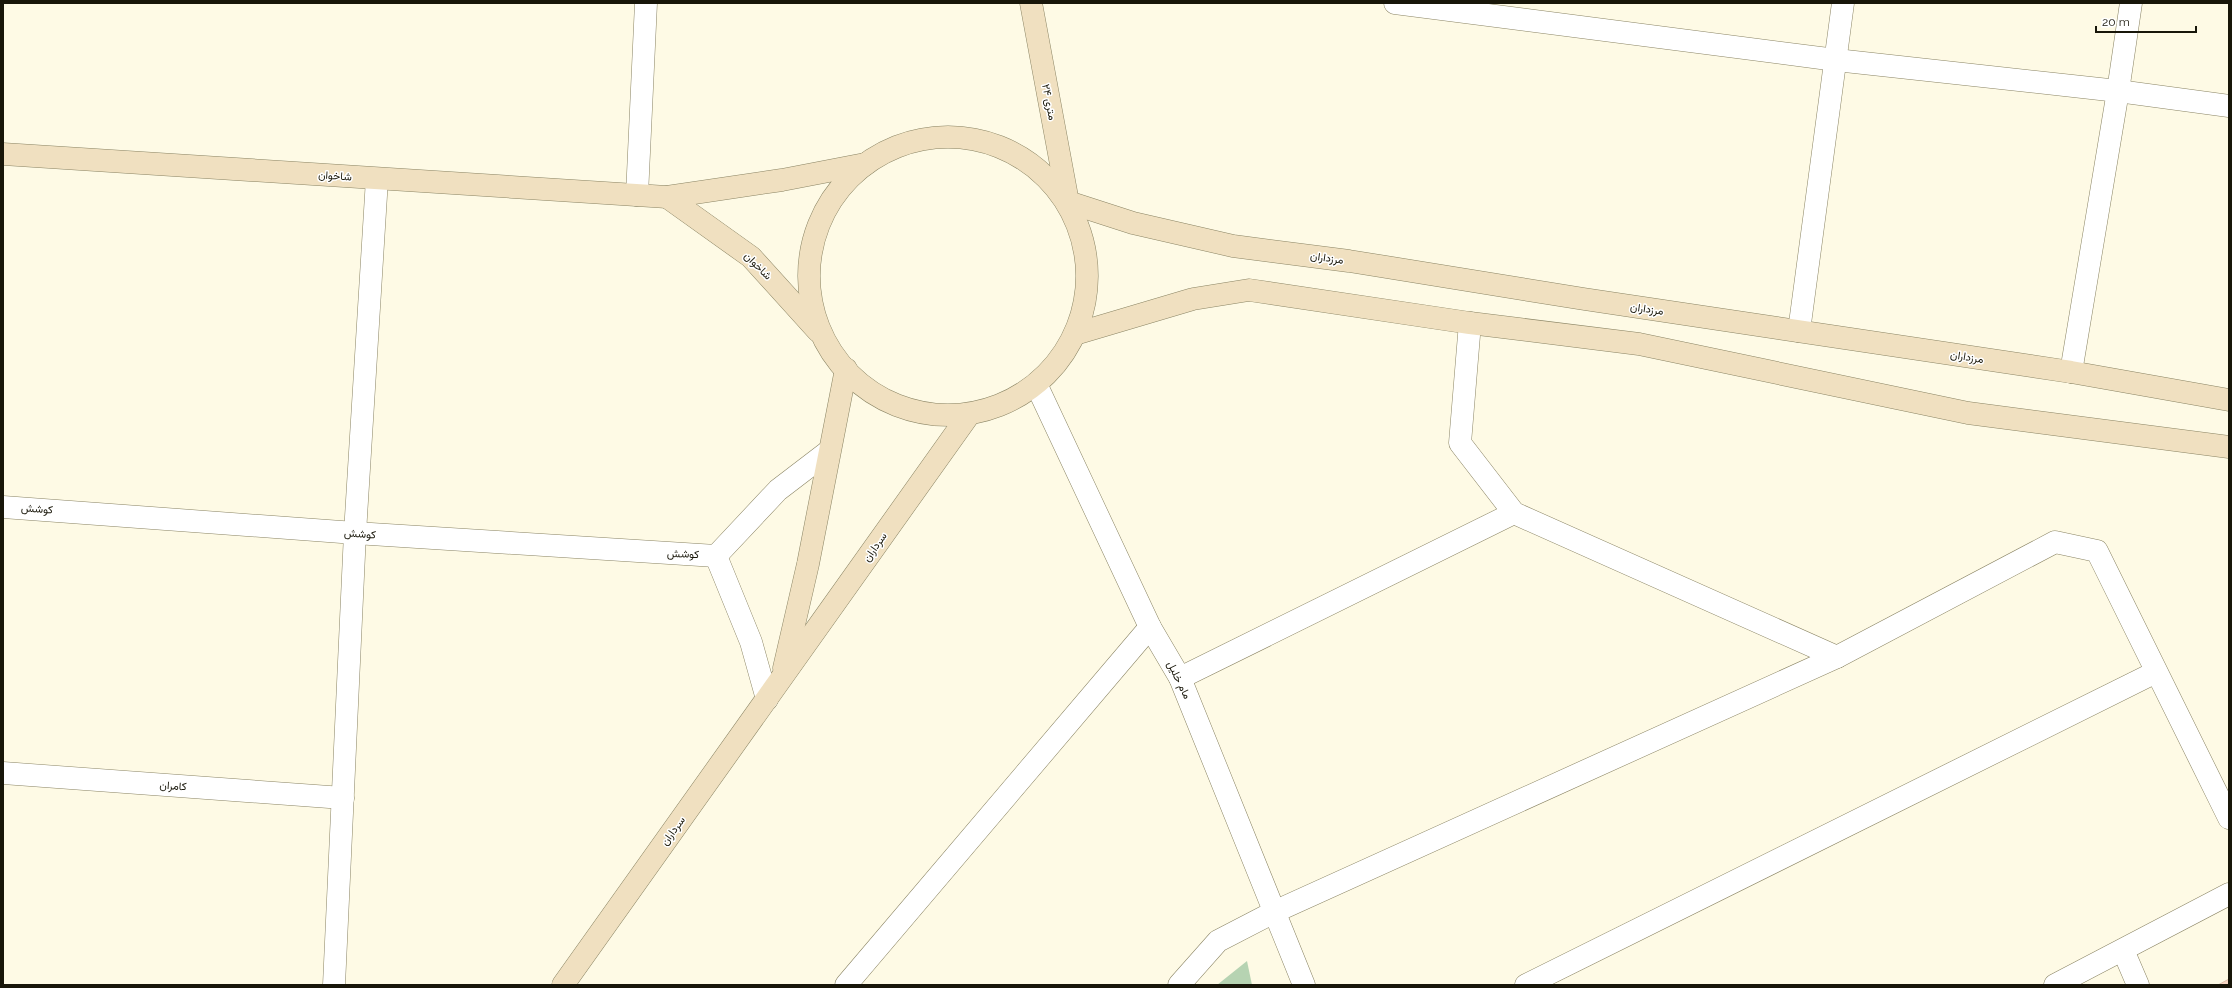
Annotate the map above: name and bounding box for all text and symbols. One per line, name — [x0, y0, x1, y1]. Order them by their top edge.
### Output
scale bar — [2096, 8, 2196, 34]
text: 20 m — [2102, 15, 2130, 29]
street label: ۲۴ متری — [1039, 83, 1059, 121]
street label: شاخوان — [318, 168, 353, 184]
street label: شاخوان — [741, 249, 775, 283]
street label: مرزداران — [1309, 249, 1345, 267]
street label: مرزداران — [1629, 300, 1665, 318]
street label: مرزداران — [1949, 348, 1985, 366]
street label: کوشش — [21, 501, 54, 517]
street label: کوشش — [344, 526, 377, 542]
street label: سرداران — [860, 530, 890, 564]
street label: کوشش — [667, 547, 699, 561]
street label: مام خلیل — [1163, 659, 1194, 702]
street label: کامران — [159, 779, 187, 793]
street label: سرداران — [658, 814, 688, 848]

